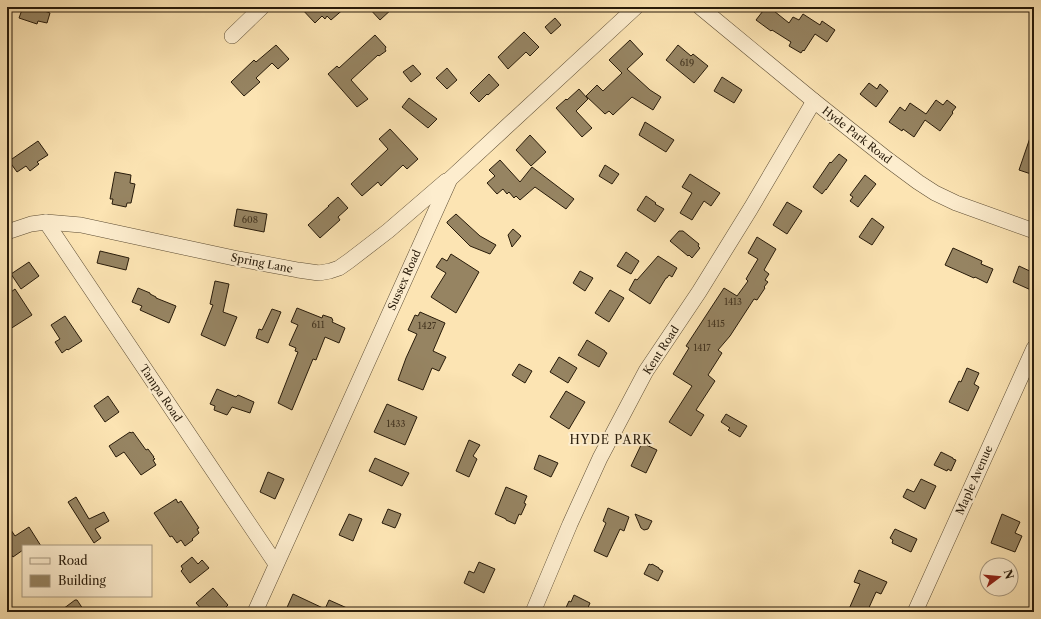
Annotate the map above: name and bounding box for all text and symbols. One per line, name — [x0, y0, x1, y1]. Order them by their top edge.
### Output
house number: 619 — [680, 57, 694, 68]
street label: Hyde Park Road — [819, 103, 895, 167]
house number: 608 — [242, 214, 258, 225]
street label: Sussex Road — [384, 247, 424, 313]
street label: Spring Lane — [230, 250, 294, 276]
house number: 1413 — [724, 296, 742, 307]
house number: 1415 — [707, 318, 725, 329]
house number: 611 — [312, 319, 325, 330]
house number: 1427 — [418, 320, 437, 331]
street label: Kent Road — [640, 323, 682, 377]
house number: 1417 — [693, 342, 711, 353]
street label: Tampa Road — [137, 362, 185, 424]
house number: 1433 — [387, 418, 405, 429]
district label: HYDE PARK — [569, 432, 653, 447]
street label: Maple Avenue — [952, 443, 996, 517]
legend — [22, 545, 152, 597]
text: Road — [58, 553, 88, 568]
north arrow — [979, 557, 1019, 597]
text: N — [1001, 568, 1017, 581]
text: Building — [58, 573, 106, 588]

